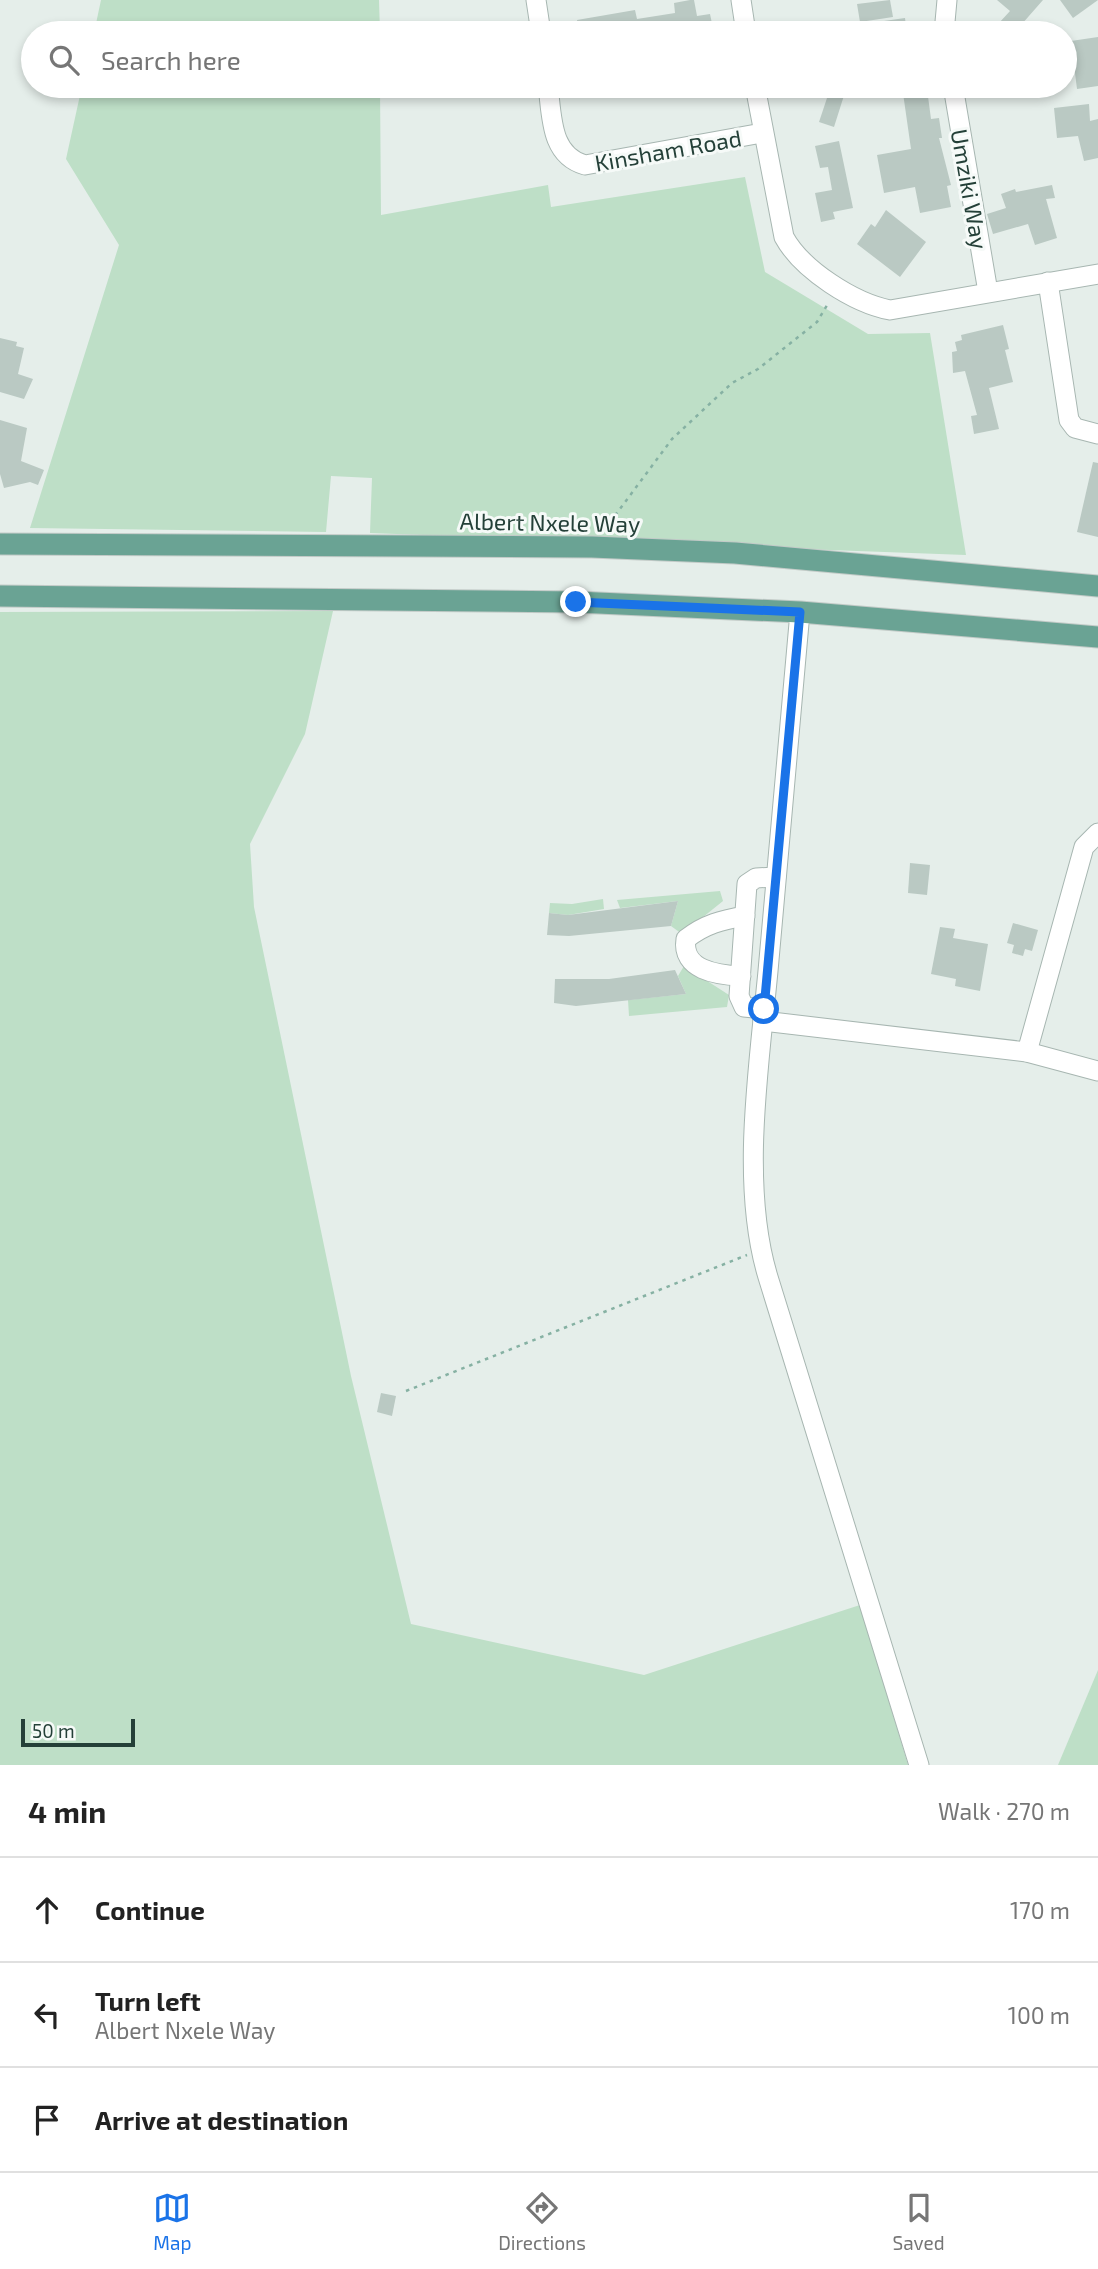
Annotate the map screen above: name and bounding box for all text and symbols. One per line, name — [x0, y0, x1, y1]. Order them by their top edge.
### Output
search box — [21, 21, 1077, 98]
icon: search — [45, 41, 83, 79]
text: Search here — [101, 44, 241, 75]
street label: Kinsham Road — [592, 123, 744, 177]
street label: Umziki Way — [946, 127, 994, 251]
street label: Albert Nxele Way — [460, 506, 640, 538]
route end — [560, 586, 591, 617]
route start — [748, 993, 779, 1024]
scale bar — [21, 1716, 135, 1748]
text: 50 m — [32, 1719, 75, 1742]
text: 4 min — [28, 1793, 106, 1829]
text: Walk · 270 m — [938, 1797, 1070, 1825]
icon: ahead — [28, 1891, 66, 1929]
text: Continue — [95, 1894, 205, 1925]
text: 170 m — [1010, 1896, 1070, 1924]
text: Turn left — [95, 1985, 201, 2016]
icon: left — [28, 1996, 66, 2034]
text: 100 m — [1008, 2001, 1070, 2029]
text: Albert Nxele Way — [95, 2016, 276, 2044]
icon: arrive — [28, 2101, 66, 2139]
text: Arrive at destination — [95, 2104, 348, 2135]
tab: Map — [153, 2189, 191, 2254]
tab: Directions — [498, 2189, 586, 2254]
tab: Saved — [892, 2189, 945, 2254]

